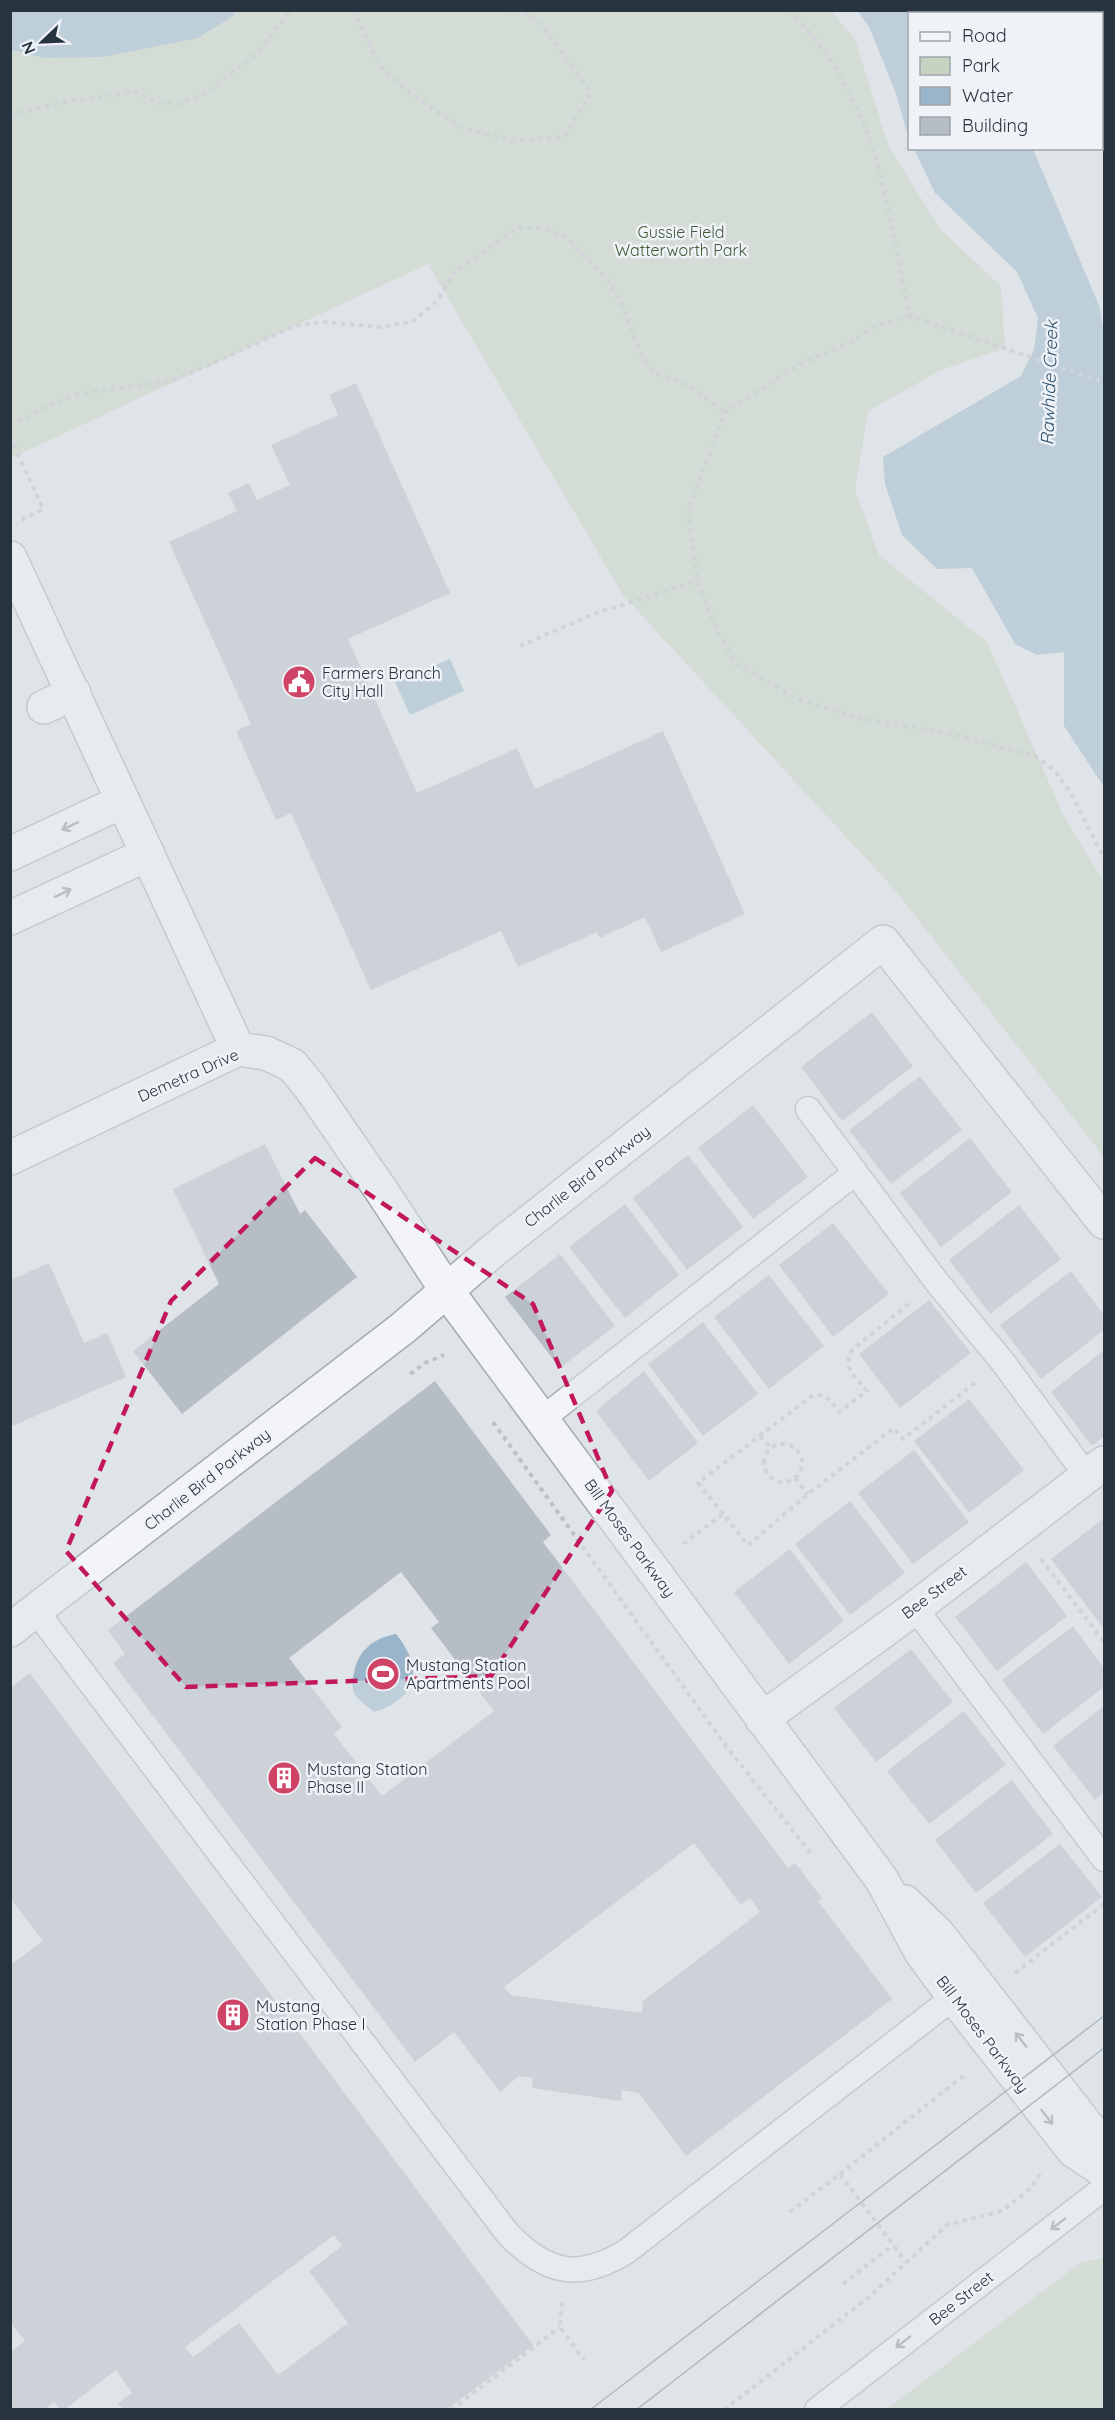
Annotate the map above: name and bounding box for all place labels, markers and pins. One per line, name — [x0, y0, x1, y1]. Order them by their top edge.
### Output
place label: Farmers Branch City Hall — [322, 663, 441, 701]
public building icon: Farmers Branch City Hall — [281, 664, 317, 700]
place label: Mustang Station Apartments Pool — [406, 1655, 530, 1693]
sports icon: Mustang Station Apartments Pool — [365, 1656, 401, 1692]
place label: Mustang Station Phase II — [307, 1759, 427, 1797]
building icon: Mustang Station Phase II — [266, 1760, 302, 1796]
place label: Mustang Station Phase I — [256, 1996, 365, 2034]
building icon: Mustang Station Phase I — [215, 1997, 251, 2033]

